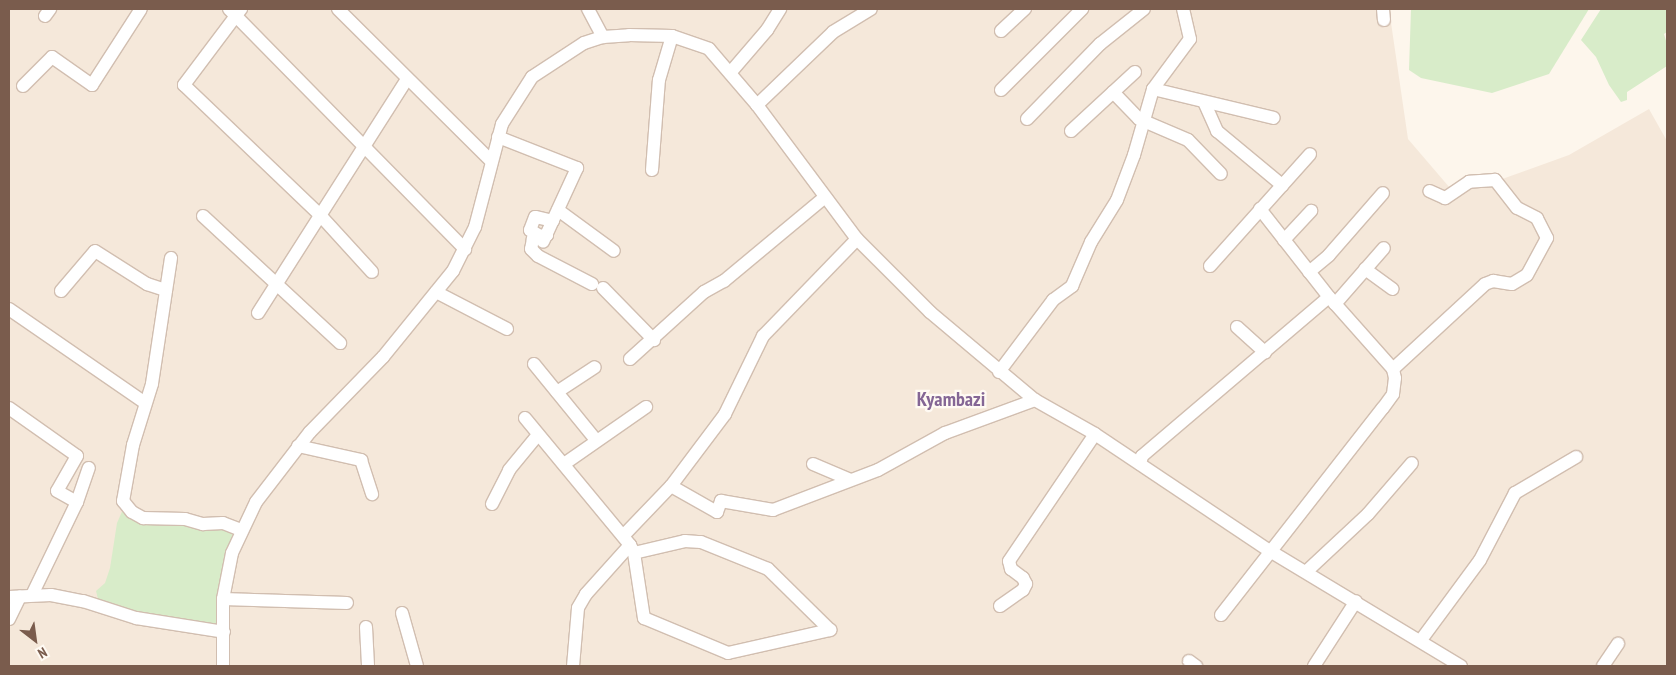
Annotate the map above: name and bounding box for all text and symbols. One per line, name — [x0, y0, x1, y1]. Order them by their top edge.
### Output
district label: Kyambazi — [917, 387, 985, 411]
north arrow — [10, 615, 60, 665]
text: N — [35, 643, 50, 663]

